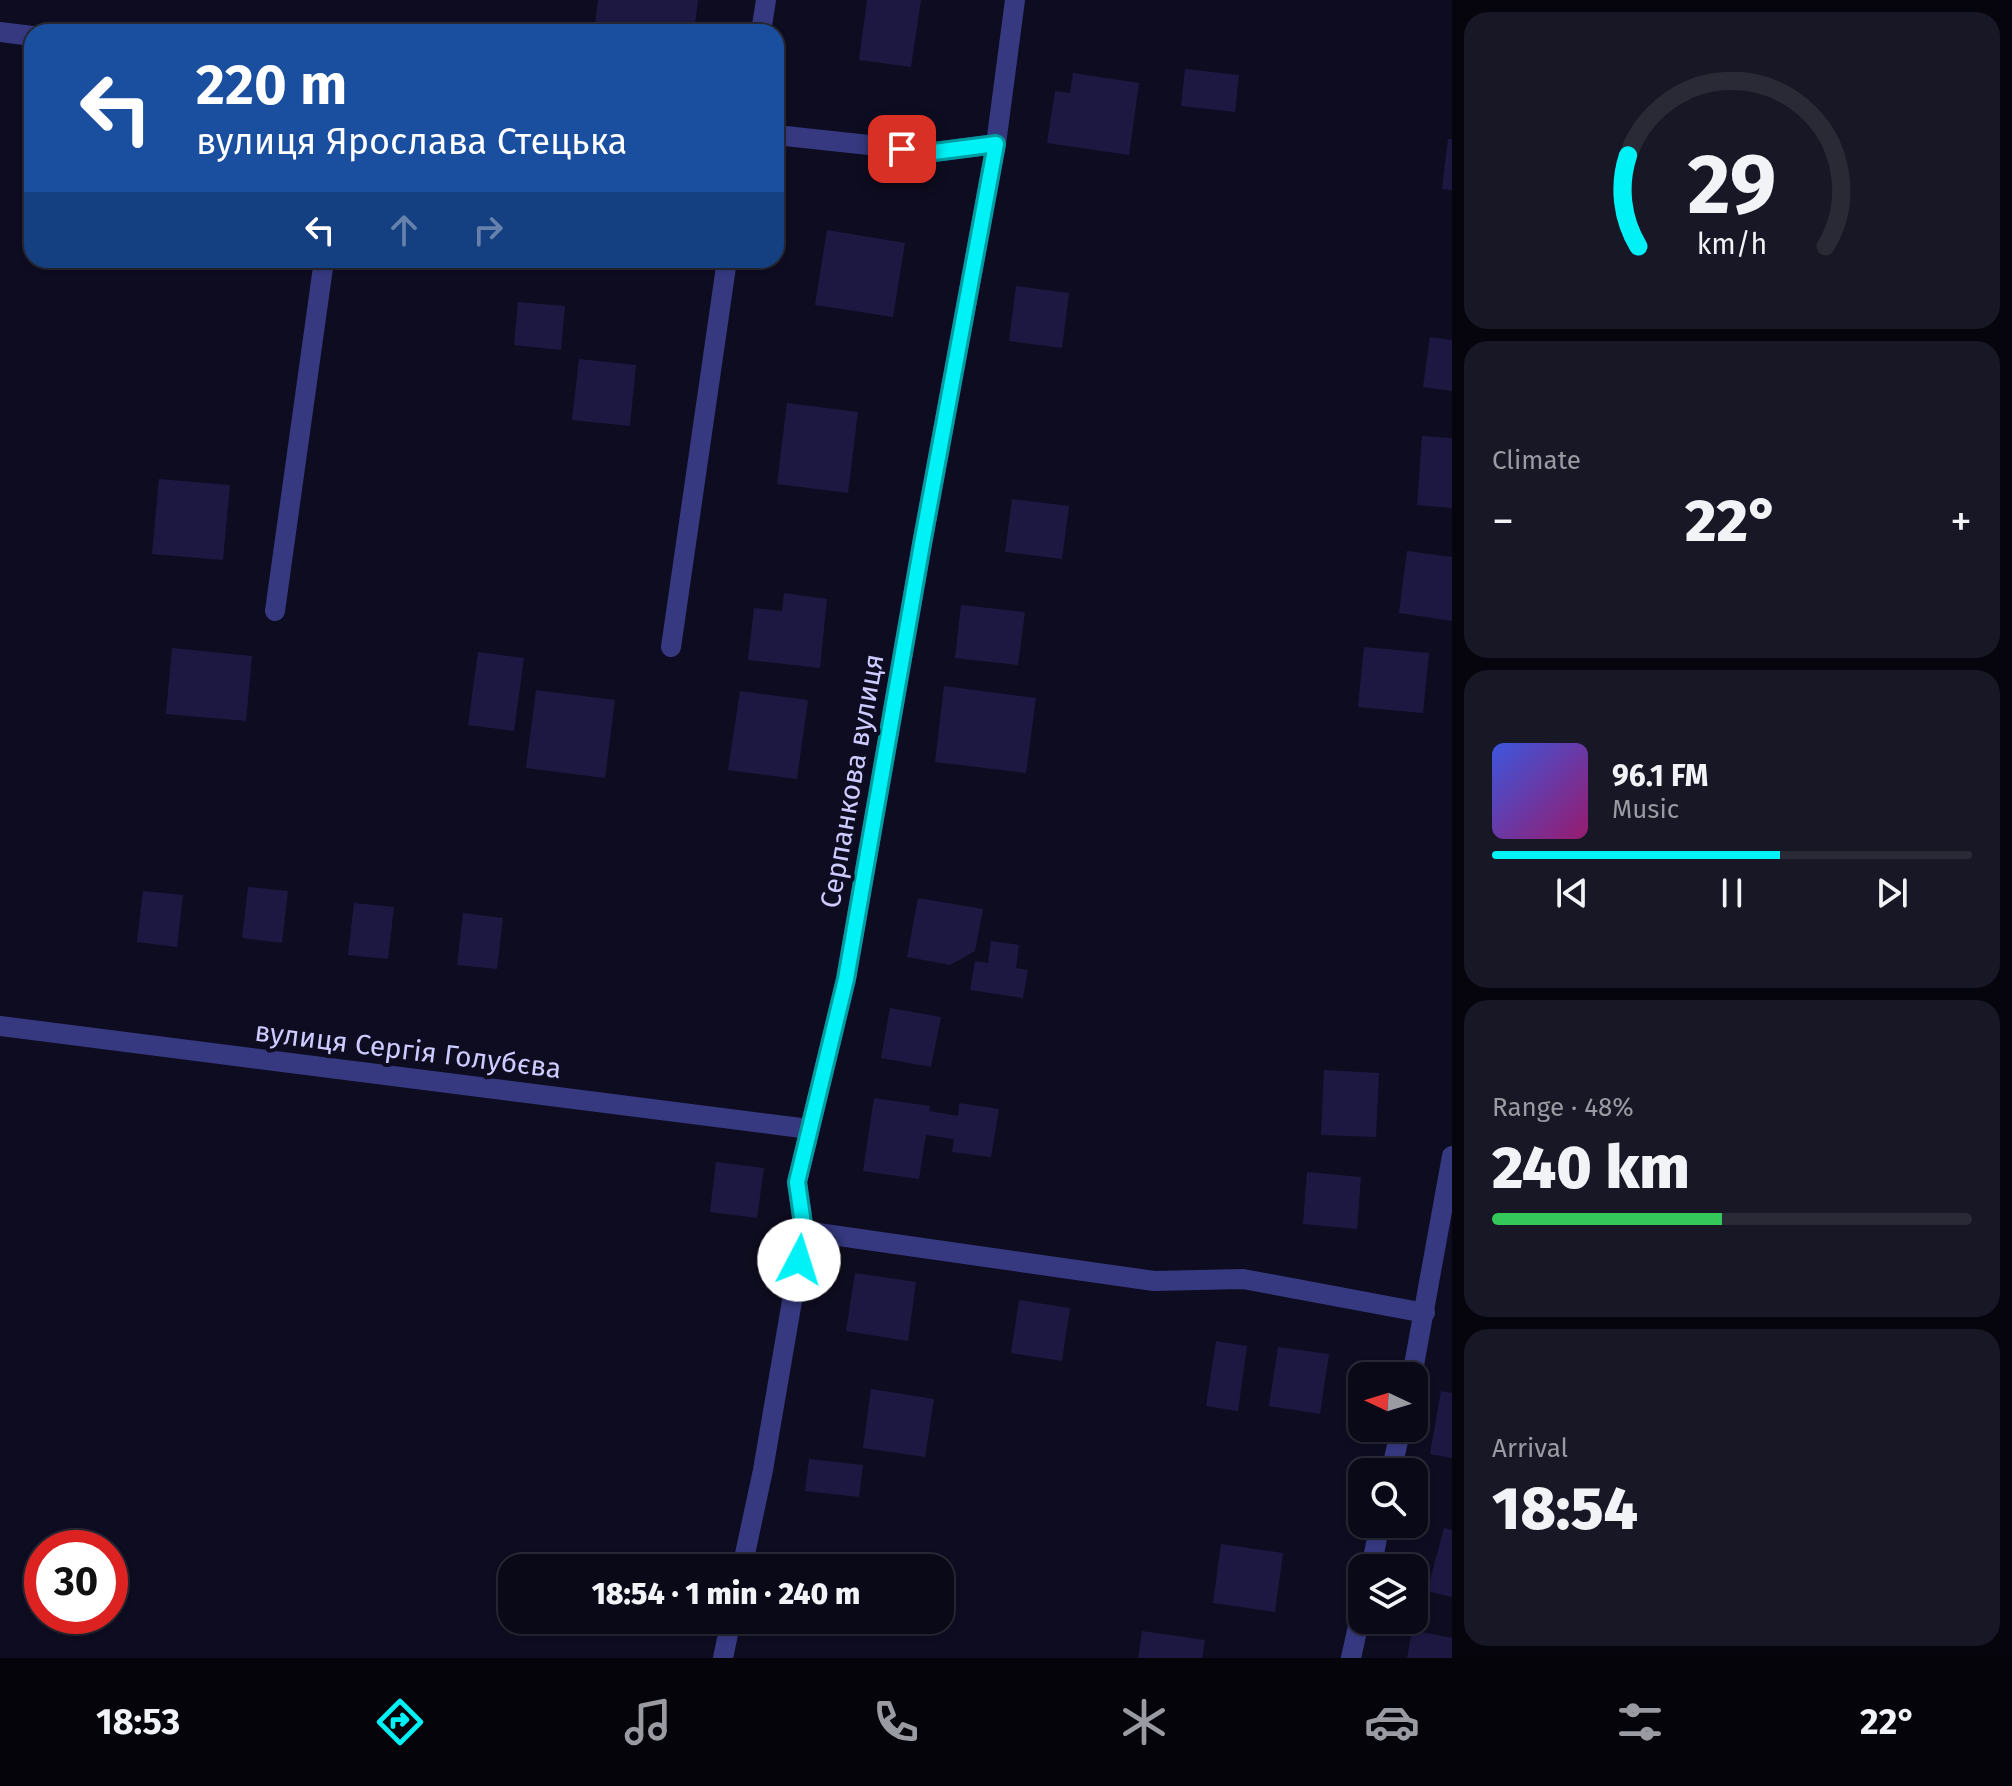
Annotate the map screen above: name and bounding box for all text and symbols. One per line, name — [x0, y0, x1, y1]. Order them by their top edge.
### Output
text: 220 m — [196, 52, 347, 119]
icon: left — [64, 56, 168, 160]
pin — [868, 115, 936, 183]
text: вулиця Ярослава Стецька — [196, 120, 627, 164]
icon: arrive — [880, 127, 924, 171]
text: 29 — [1688, 134, 1776, 234]
icon: left — [298, 208, 342, 252]
icon: ahead — [382, 208, 426, 252]
icon: right — [466, 208, 510, 252]
text: km/h — [1697, 227, 1767, 262]
text: Climate — [1492, 445, 1581, 476]
text: 22° — [1685, 485, 1779, 557]
text: − — [1492, 495, 1514, 548]
text: + — [1950, 495, 1972, 548]
street label: Серпанкова вулиця — [813, 651, 891, 911]
text: 96.1 FM — [1612, 758, 1708, 794]
text: Music — [1612, 794, 1679, 825]
icon: previous — [1550, 871, 1594, 915]
icon: pause — [1710, 871, 1754, 915]
icon: next — [1870, 871, 1914, 915]
street label: вулиця Сергія Голубєва — [253, 1015, 563, 1085]
text: Range · 48% — [1492, 1092, 1634, 1123]
text: 240 km — [1492, 1132, 1690, 1204]
position arrow — [757, 1218, 841, 1302]
north arrow — [1348, 1362, 1428, 1442]
map controls — [1348, 1362, 1428, 1634]
text: Arrival — [1492, 1433, 1568, 1464]
button: search — [1348, 1458, 1428, 1538]
text: 18:54 — [1492, 1473, 1638, 1545]
speed limit sign: 30 — [24, 1530, 128, 1634]
button: layers — [1348, 1554, 1428, 1634]
text: 18:54 · 1 min · 240 m — [592, 1576, 860, 1612]
icon: directions — [372, 1694, 428, 1750]
icon: music — [620, 1694, 676, 1750]
icon: phone — [868, 1694, 924, 1750]
icon: climate — [1116, 1694, 1172, 1750]
icon: car — [1364, 1694, 1420, 1750]
icon: filters — [1612, 1694, 1668, 1750]
text: 18:53 — [96, 1700, 180, 1744]
text: 22° — [1860, 1700, 1916, 1744]

